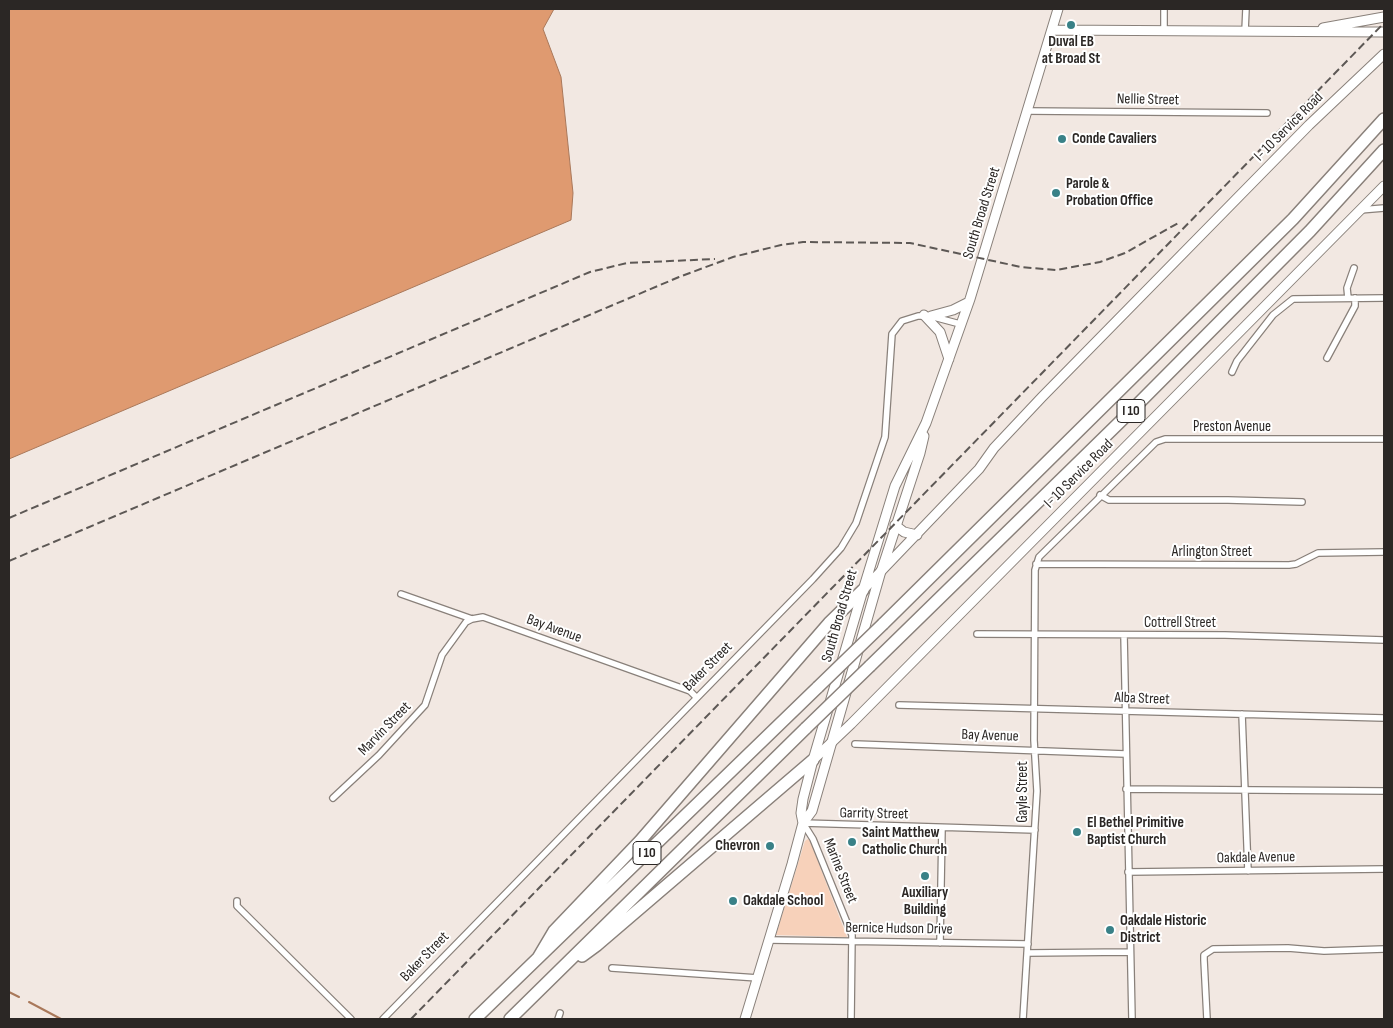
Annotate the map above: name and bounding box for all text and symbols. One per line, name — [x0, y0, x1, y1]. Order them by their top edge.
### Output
marker: Duval EB at Broad St — [1065, 19, 1077, 31]
place label: Duval EB at Broad St — [1042, 33, 1100, 68]
street label: I- 10 Service Road — [1251, 89, 1327, 165]
street label: Nellie Street — [1117, 90, 1179, 110]
place label: Conde Cavaliers — [1072, 130, 1157, 148]
marker: Conde Cavaliers — [1056, 133, 1068, 145]
street label: South Broad Street — [959, 165, 1005, 261]
place label: Parole & Probation Office — [1066, 175, 1153, 210]
marker: Parole & Probation Office — [1050, 187, 1062, 199]
road number: I 10 — [1117, 400, 1145, 422]
street label: Preston Avenue — [1193, 418, 1271, 436]
street label: I- 10 Service Road — [1041, 436, 1117, 512]
street label: Arlington Street — [1172, 543, 1252, 561]
street label: South Broad Street — [818, 568, 862, 664]
street label: Bay Avenue — [524, 611, 584, 647]
street label: Cottrell Street — [1144, 614, 1216, 632]
street label: Baker Street — [680, 639, 736, 695]
street label: Alba Street — [1114, 689, 1170, 709]
street label: Marvin Street — [355, 698, 415, 760]
street label: Bay Avenue — [961, 726, 1019, 746]
street label: Gayle Street — [1014, 761, 1032, 823]
street label: Garrity Street — [839, 804, 909, 824]
place label: El Bethel Primitive Baptist Church — [1087, 814, 1184, 849]
place label: Saint Matthew Catholic Church — [862, 824, 947, 859]
marker: El Bethel Primitive Baptist Church — [1071, 826, 1083, 838]
street label: Marine Street — [819, 836, 861, 906]
marker: Saint Matthew Catholic Church — [846, 836, 858, 848]
place label: Chevron — [715, 837, 760, 855]
marker: Chevron — [764, 840, 776, 852]
road number: I 10 — [633, 841, 661, 864]
street label: Oakdale Avenue — [1217, 848, 1295, 868]
marker: Auxiliary Building — [919, 870, 931, 882]
place label: Auxiliary Building — [902, 884, 948, 919]
place label: Oakdale School — [743, 892, 823, 910]
marker: Oakdale School — [727, 895, 739, 907]
place label: Oakdale Historic District — [1120, 912, 1207, 947]
street label: Bernice Hudson Drive — [845, 919, 953, 939]
marker: Oakdale Historic District — [1104, 924, 1116, 936]
street label: Baker Street — [397, 928, 453, 986]

